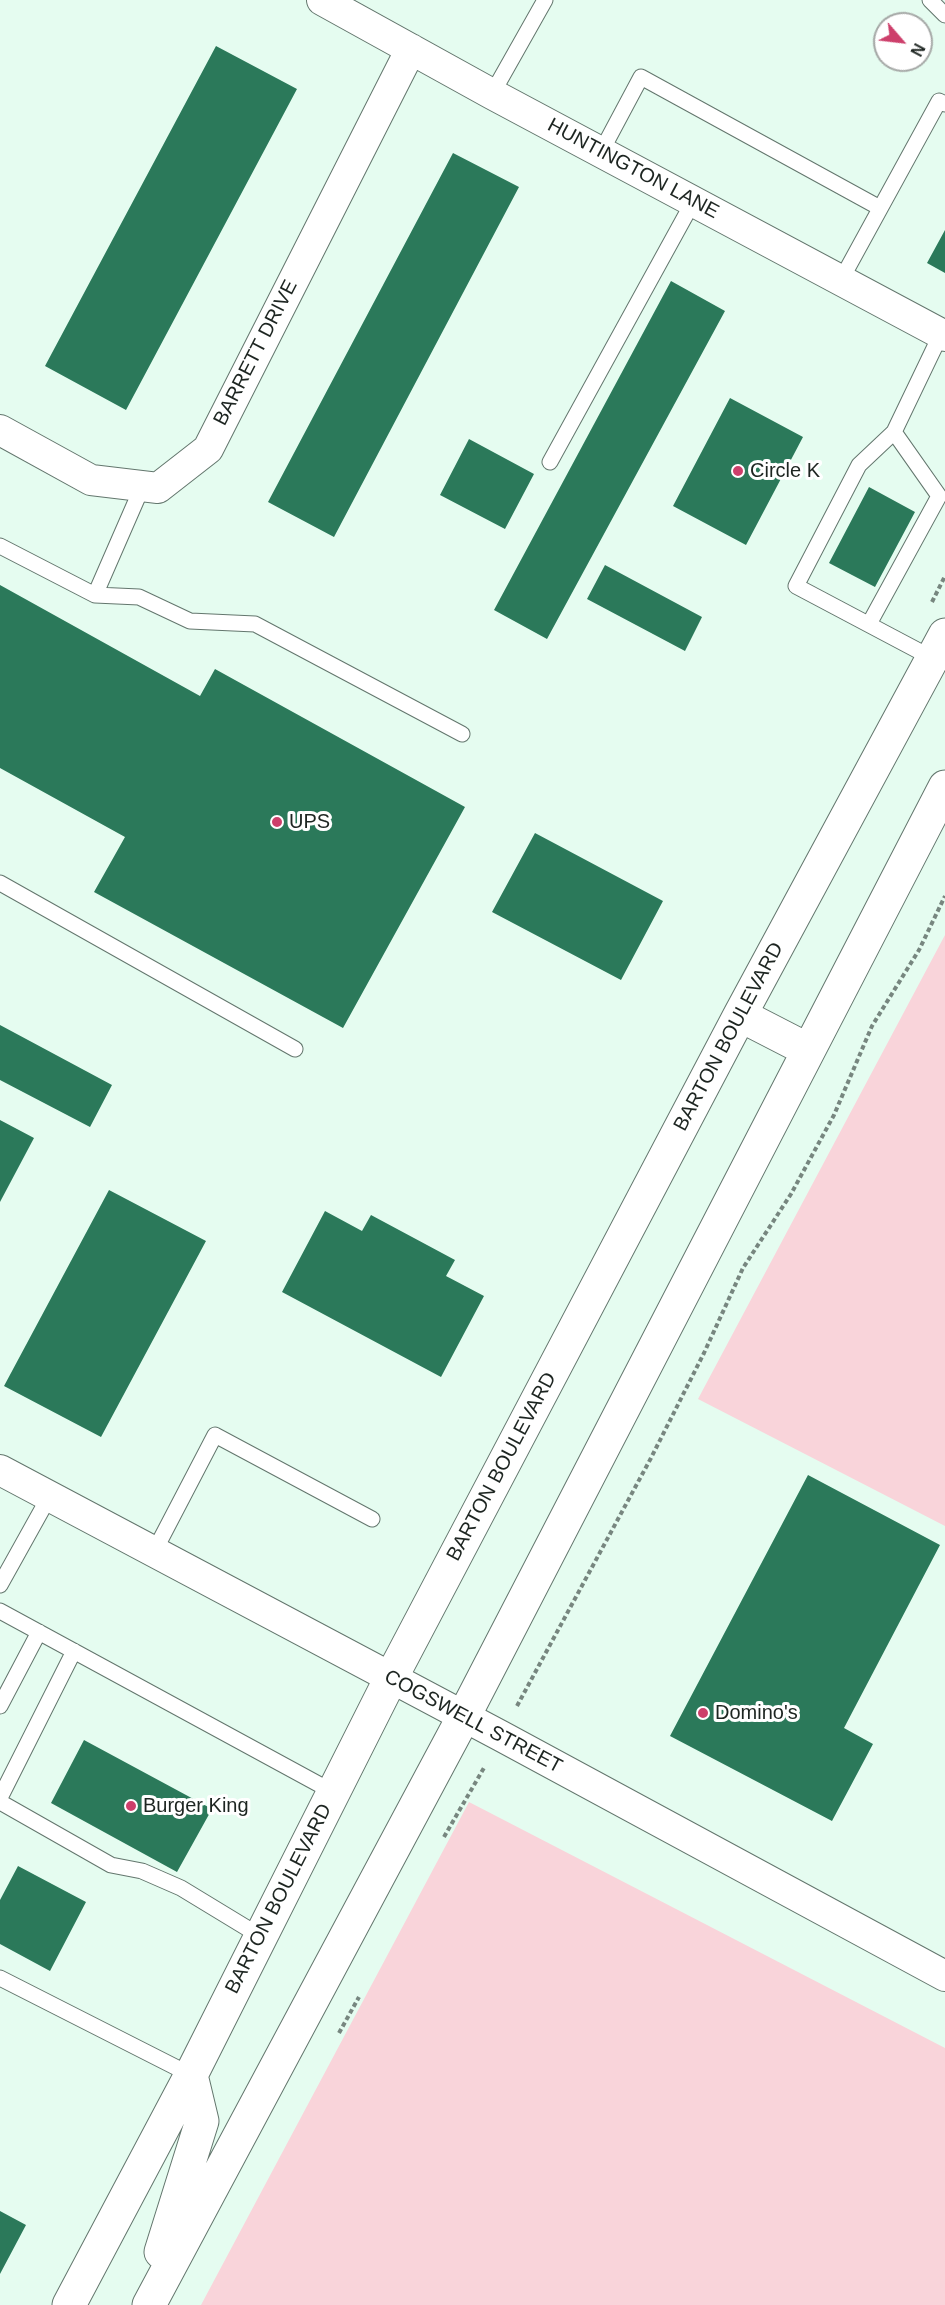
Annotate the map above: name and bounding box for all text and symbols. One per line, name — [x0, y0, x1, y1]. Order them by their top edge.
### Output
north arrow — [873, 12, 933, 72]
text: N — [907, 41, 928, 59]
street label: HUNTINGTON LANE — [543, 114, 723, 224]
street label: BARRETT DRIVE — [209, 276, 303, 430]
place label: Circle K — [750, 459, 820, 483]
marker: Circle K — [731, 464, 745, 478]
place label: UPS — [289, 810, 330, 834]
marker: UPS — [270, 815, 284, 829]
street label: BARTON BOULEVARD — [669, 939, 789, 1135]
street label: BARTON BOULEVARD — [442, 1369, 562, 1565]
street label: COGSWELL STREET — [380, 1665, 566, 1779]
place label: Domino's — [715, 1701, 798, 1725]
marker: Domino's — [696, 1706, 710, 1720]
place label: Burger King — [143, 1794, 249, 1818]
marker: Burger King — [124, 1799, 138, 1813]
street label: BARTON BOULEVARD — [221, 1800, 337, 1998]

